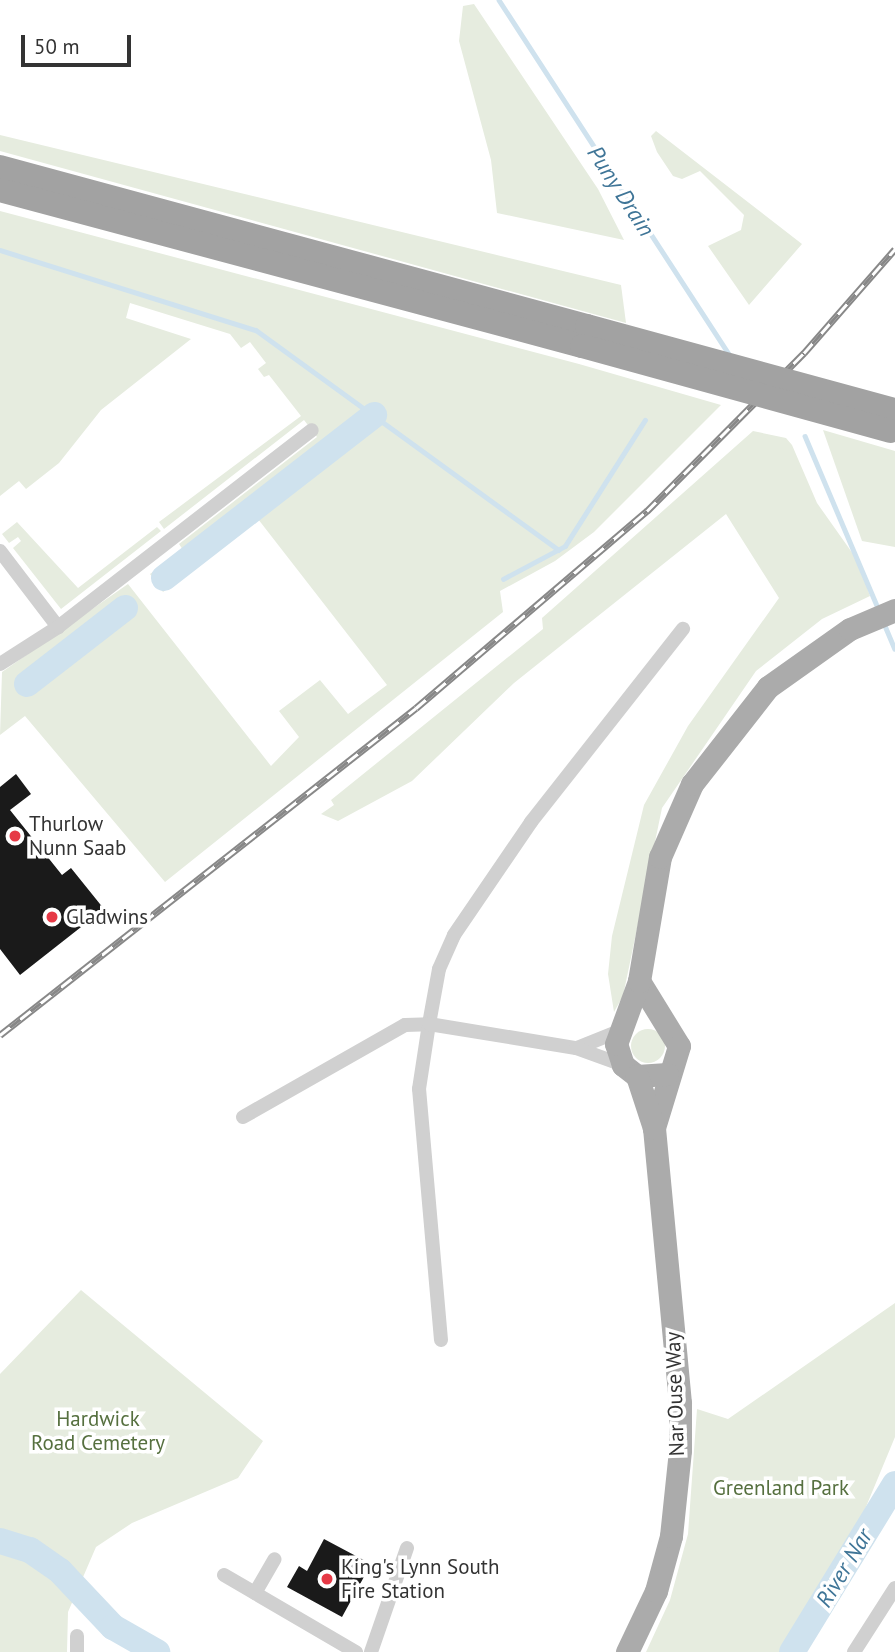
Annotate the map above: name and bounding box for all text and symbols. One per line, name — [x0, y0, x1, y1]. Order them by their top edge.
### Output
scale bar — [24, 21, 135, 65]
text: 50 m — [34, 33, 80, 60]
water label: Puny Drain — [581, 140, 661, 242]
place label: Thurlow Nunn Saab — [29, 811, 126, 861]
marker: Thurlow Nunn Saab — [7, 828, 23, 844]
place label: Gladwins — [66, 904, 148, 930]
marker: Gladwins — [44, 909, 60, 925]
street label: Nar Ouse Way — [660, 1331, 690, 1457]
park label: Hardwick Road Cemetery — [31, 1406, 165, 1456]
park label: Greenland Park — [713, 1475, 849, 1501]
water label: River Nar — [810, 1524, 878, 1612]
place label: King's Lynn South Fire Station — [341, 1554, 499, 1604]
marker: King's Lynn South Fire Station — [319, 1571, 335, 1587]

